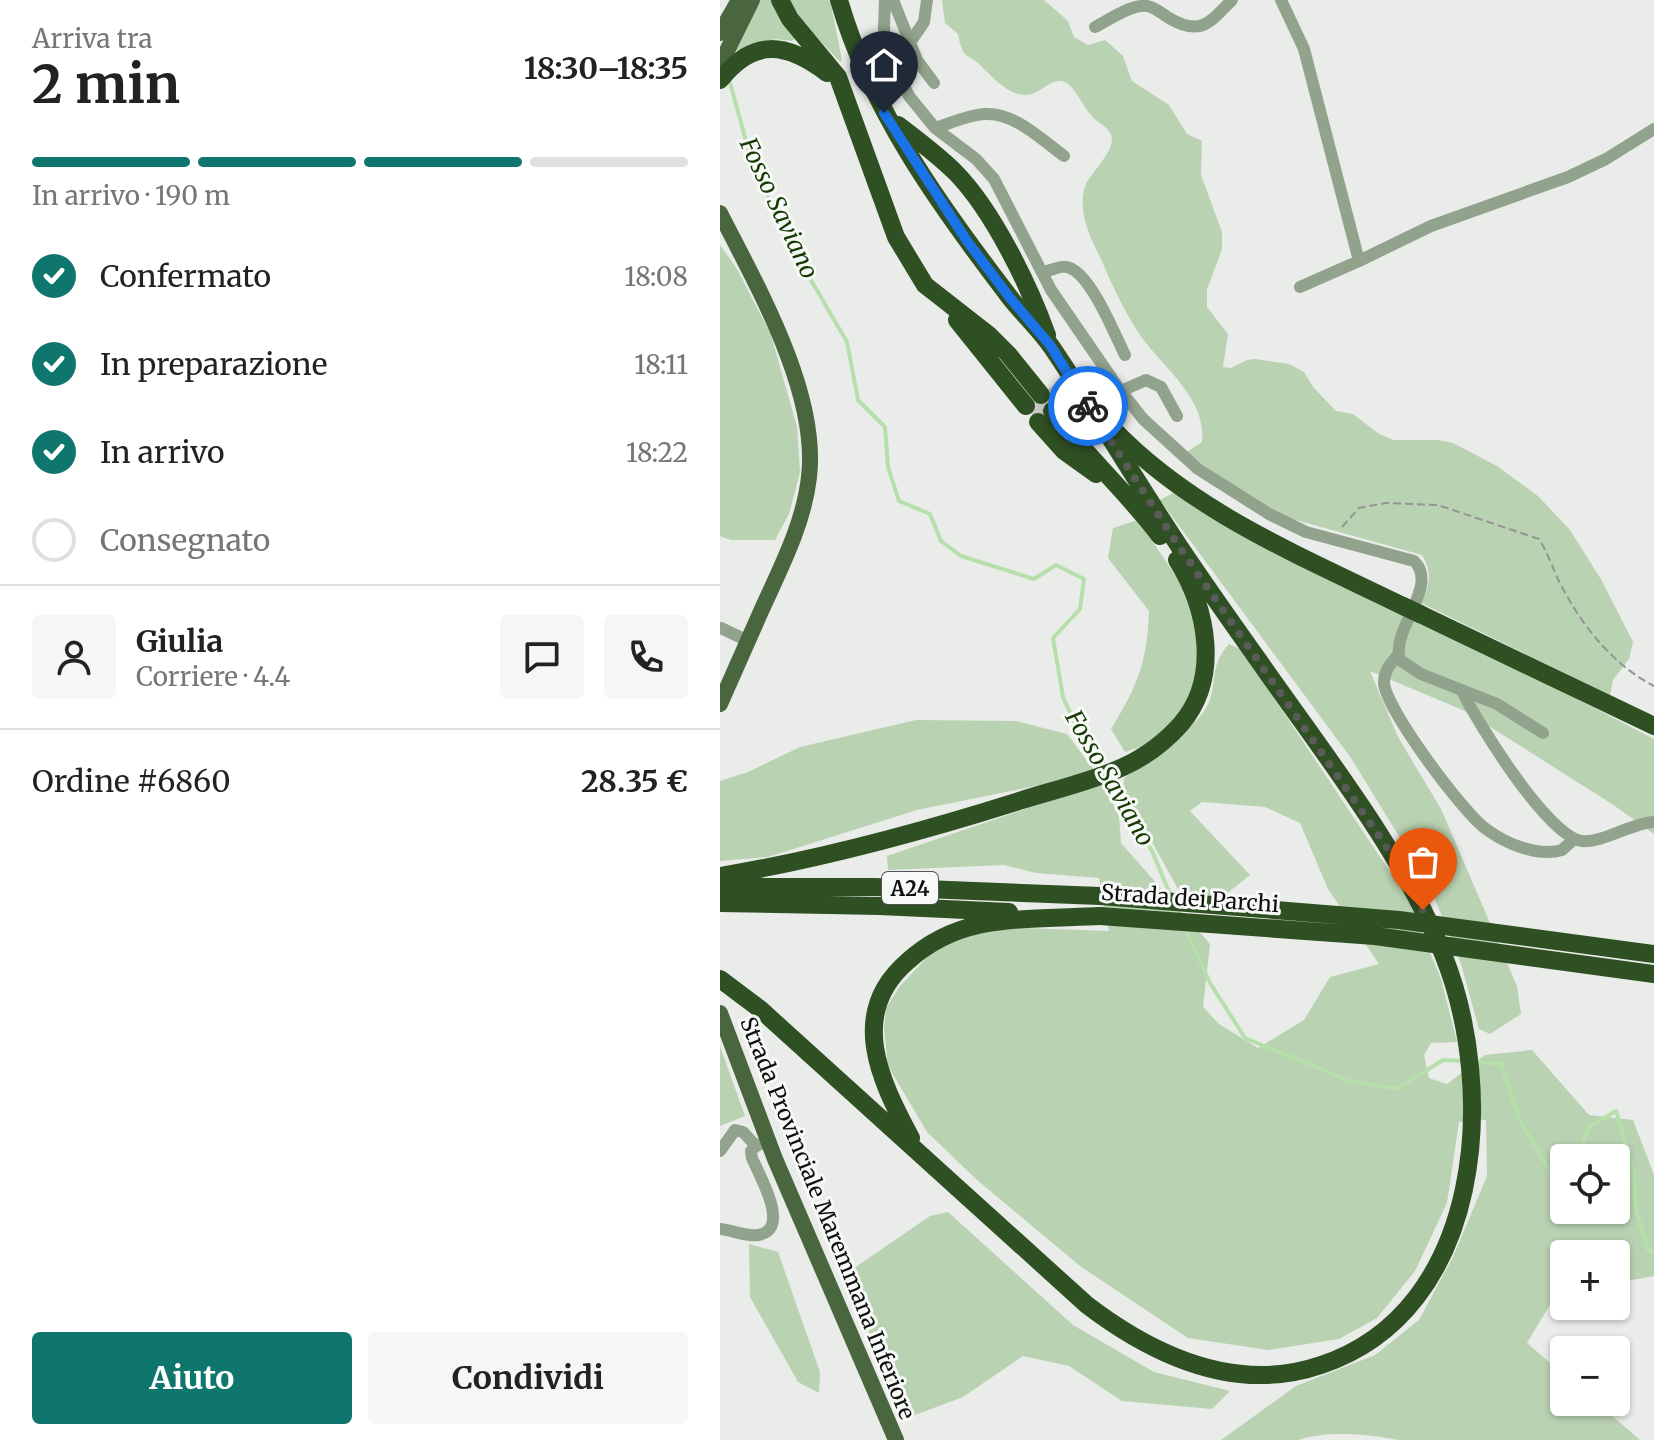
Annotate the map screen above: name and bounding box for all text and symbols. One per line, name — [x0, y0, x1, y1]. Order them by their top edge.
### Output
text: Arriva tra — [32, 22, 152, 55]
pin — [850, 31, 918, 113]
icon: home — [862, 43, 906, 87]
text: 18:30–18:35 — [524, 49, 688, 87]
text: 2 min — [32, 52, 180, 117]
water label: Fosso Saviano — [732, 132, 825, 283]
text: In arrivo · 190 m — [32, 179, 230, 212]
icon: check — [32, 254, 76, 298]
text: Confermato — [100, 257, 271, 295]
text: 18:08 — [624, 260, 688, 293]
icon: check — [32, 342, 76, 386]
text: In preparazione — [100, 345, 327, 383]
text: 18:11 — [634, 348, 688, 381]
courier — [1048, 366, 1128, 446]
icon: bike — [1066, 384, 1110, 428]
icon: check — [32, 430, 76, 474]
text: In arrivo — [100, 433, 224, 471]
text: 18:22 — [626, 436, 688, 469]
text: Consegnato — [100, 521, 270, 559]
button: person — [32, 615, 116, 699]
button: chat — [500, 615, 584, 699]
button: phone — [604, 615, 688, 699]
text: Giulia — [136, 622, 223, 660]
text: Corriere · 4.4 — [136, 660, 290, 693]
water label: Fosso Saviano — [1058, 704, 1161, 852]
text: Ordine #6860 — [32, 762, 231, 800]
text: 28.35 € — [581, 762, 688, 800]
pin — [1389, 828, 1457, 910]
icon: bag — [1401, 840, 1445, 884]
road number: A24 — [882, 872, 938, 904]
street label: Strada dei Parchi — [1100, 878, 1280, 918]
street label: Strada Provinciale Maremmana Inferiore — [734, 1013, 922, 1423]
map controls — [1550, 1144, 1630, 1416]
button: locate — [1550, 1144, 1630, 1224]
button: + — [1550, 1240, 1630, 1320]
button: Aiuto — [32, 1332, 352, 1424]
button: Condividi — [368, 1332, 688, 1424]
button: − — [1550, 1336, 1630, 1416]

